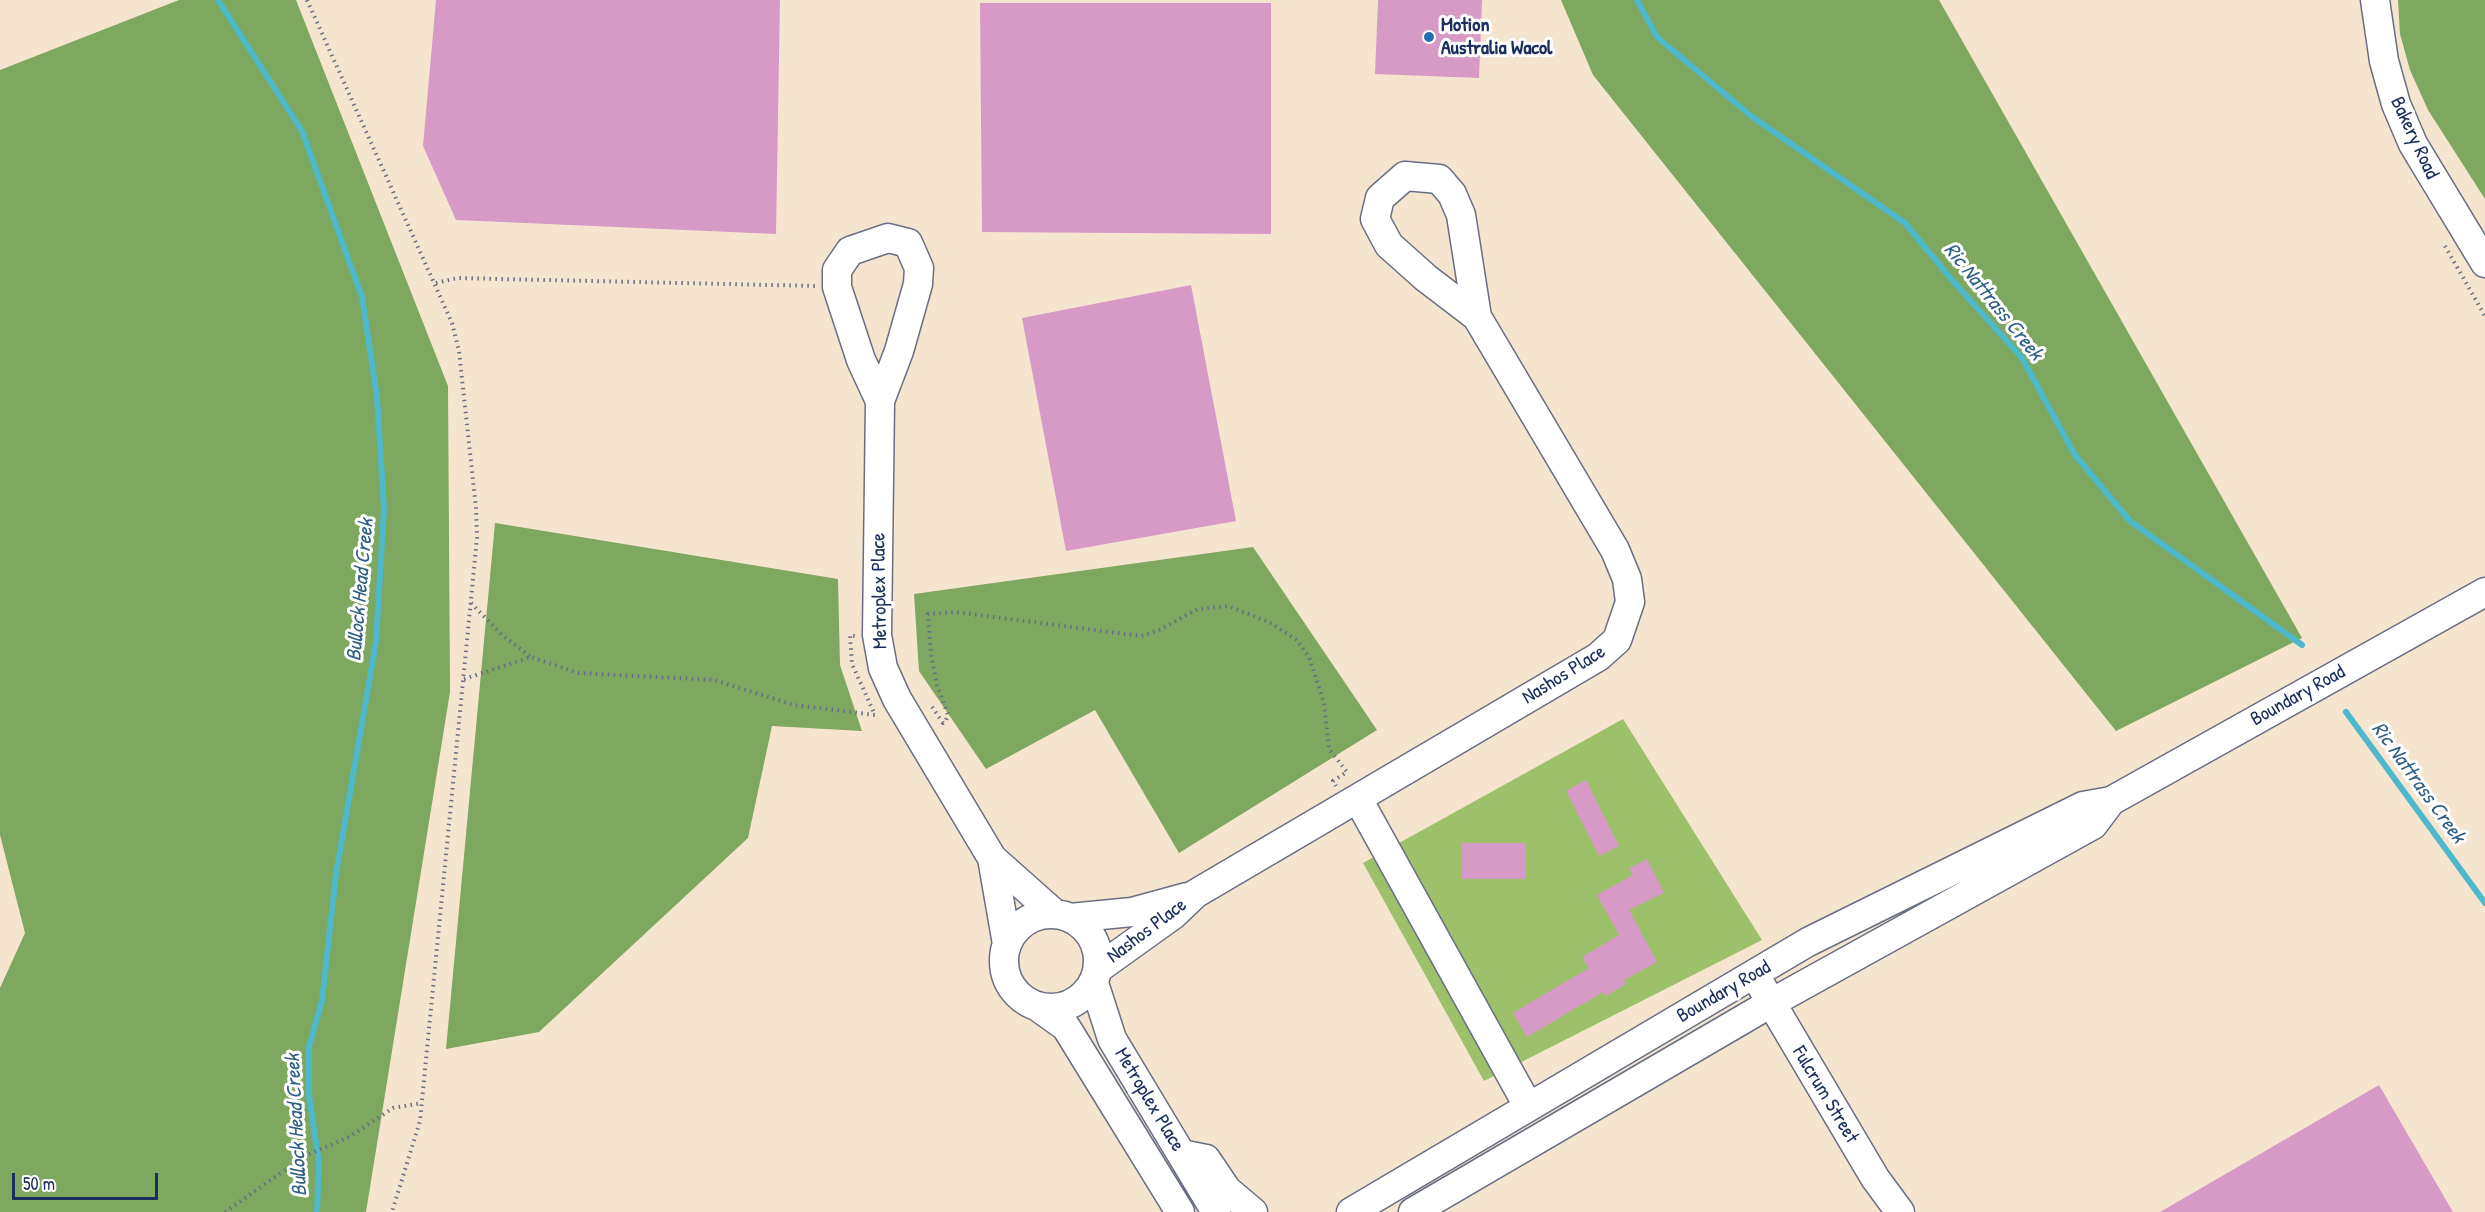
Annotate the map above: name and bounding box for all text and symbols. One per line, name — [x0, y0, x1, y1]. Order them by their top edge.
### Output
place label: Motion Australia Wacol — [1441, 14, 1552, 61]
marker: Motion Australia Wacol — [1422, 30, 1436, 44]
street label: Bakery Road — [2385, 93, 2443, 183]
water label: Ric Nattrass Creek — [1938, 238, 2048, 366]
water label: Bullock Head Creek — [342, 518, 380, 662]
street label: Metroplex Place — [867, 533, 893, 649]
street label: Nashos Place — [1518, 640, 1610, 710]
street label: Boundary Road — [2247, 660, 2349, 732]
water label: Ric Nattrass Creek — [2366, 718, 2470, 848]
street label: Nashos Place — [1102, 893, 1192, 969]
street label: Boundary Road — [1673, 956, 1775, 1028]
street label: Fulcrum Street — [1787, 1042, 1863, 1148]
street label: Metroplex Place — [1109, 1044, 1189, 1156]
water label: Bullock Head Creek — [281, 1053, 313, 1197]
scale bar — [15, 1161, 160, 1199]
text: 50 m — [23, 1171, 55, 1196]

